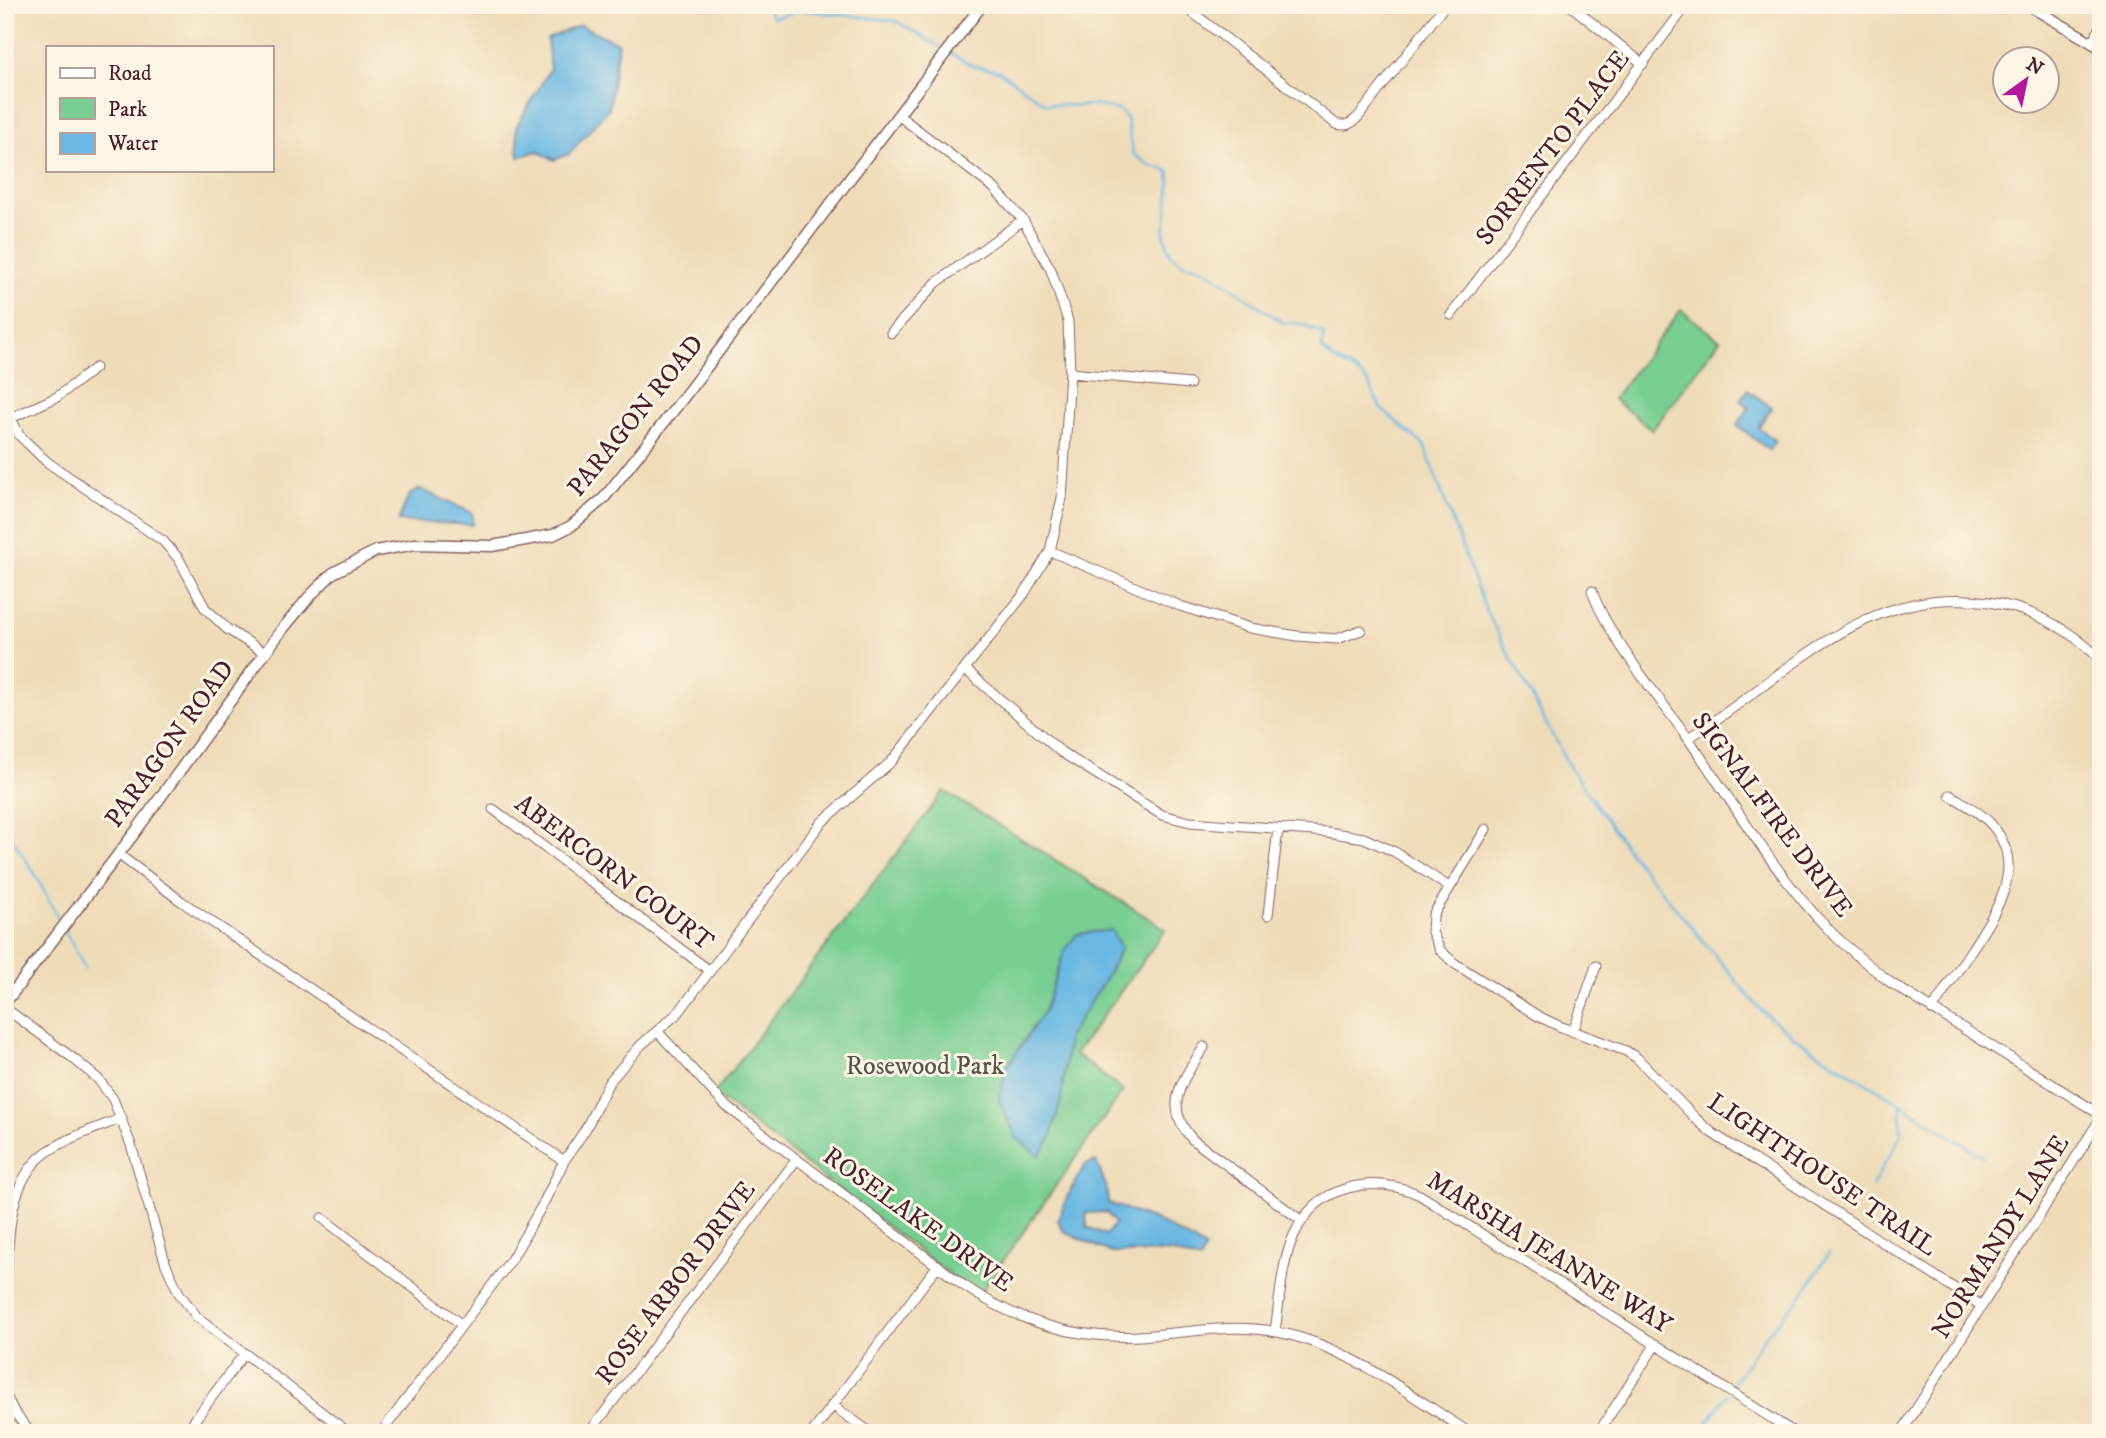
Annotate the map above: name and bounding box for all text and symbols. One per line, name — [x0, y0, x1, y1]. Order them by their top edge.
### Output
street label: SORRENTO PLACE — [1469, 44, 1637, 252]
legend — [46, 46, 273, 172]
north arrow — [1990, 46, 2060, 116]
text: N — [2022, 53, 2048, 81]
text: Road — [108, 61, 152, 87]
text: Park — [108, 97, 148, 123]
text: Water — [107, 131, 158, 157]
street label: PARAGON ROAD — [561, 328, 711, 504]
street label: PARAGON ROAD — [98, 654, 242, 834]
street label: SIGNALFIRE DRIVE — [1684, 706, 1860, 924]
street label: ABERCORN COURT — [508, 787, 720, 959]
park label: Rosewood Park — [846, 1050, 1004, 1083]
street label: LIGHTHOUSE TRAIL — [1701, 1086, 1943, 1264]
street label: NORMANDY LANE — [1925, 1129, 2077, 1345]
street label: ROSELAKE DRIVE — [816, 1140, 1020, 1300]
street label: MARSHA JEANNE WAY — [1420, 1164, 1678, 1342]
street label: ROSE ARBOR DRIVE — [589, 1175, 763, 1391]

